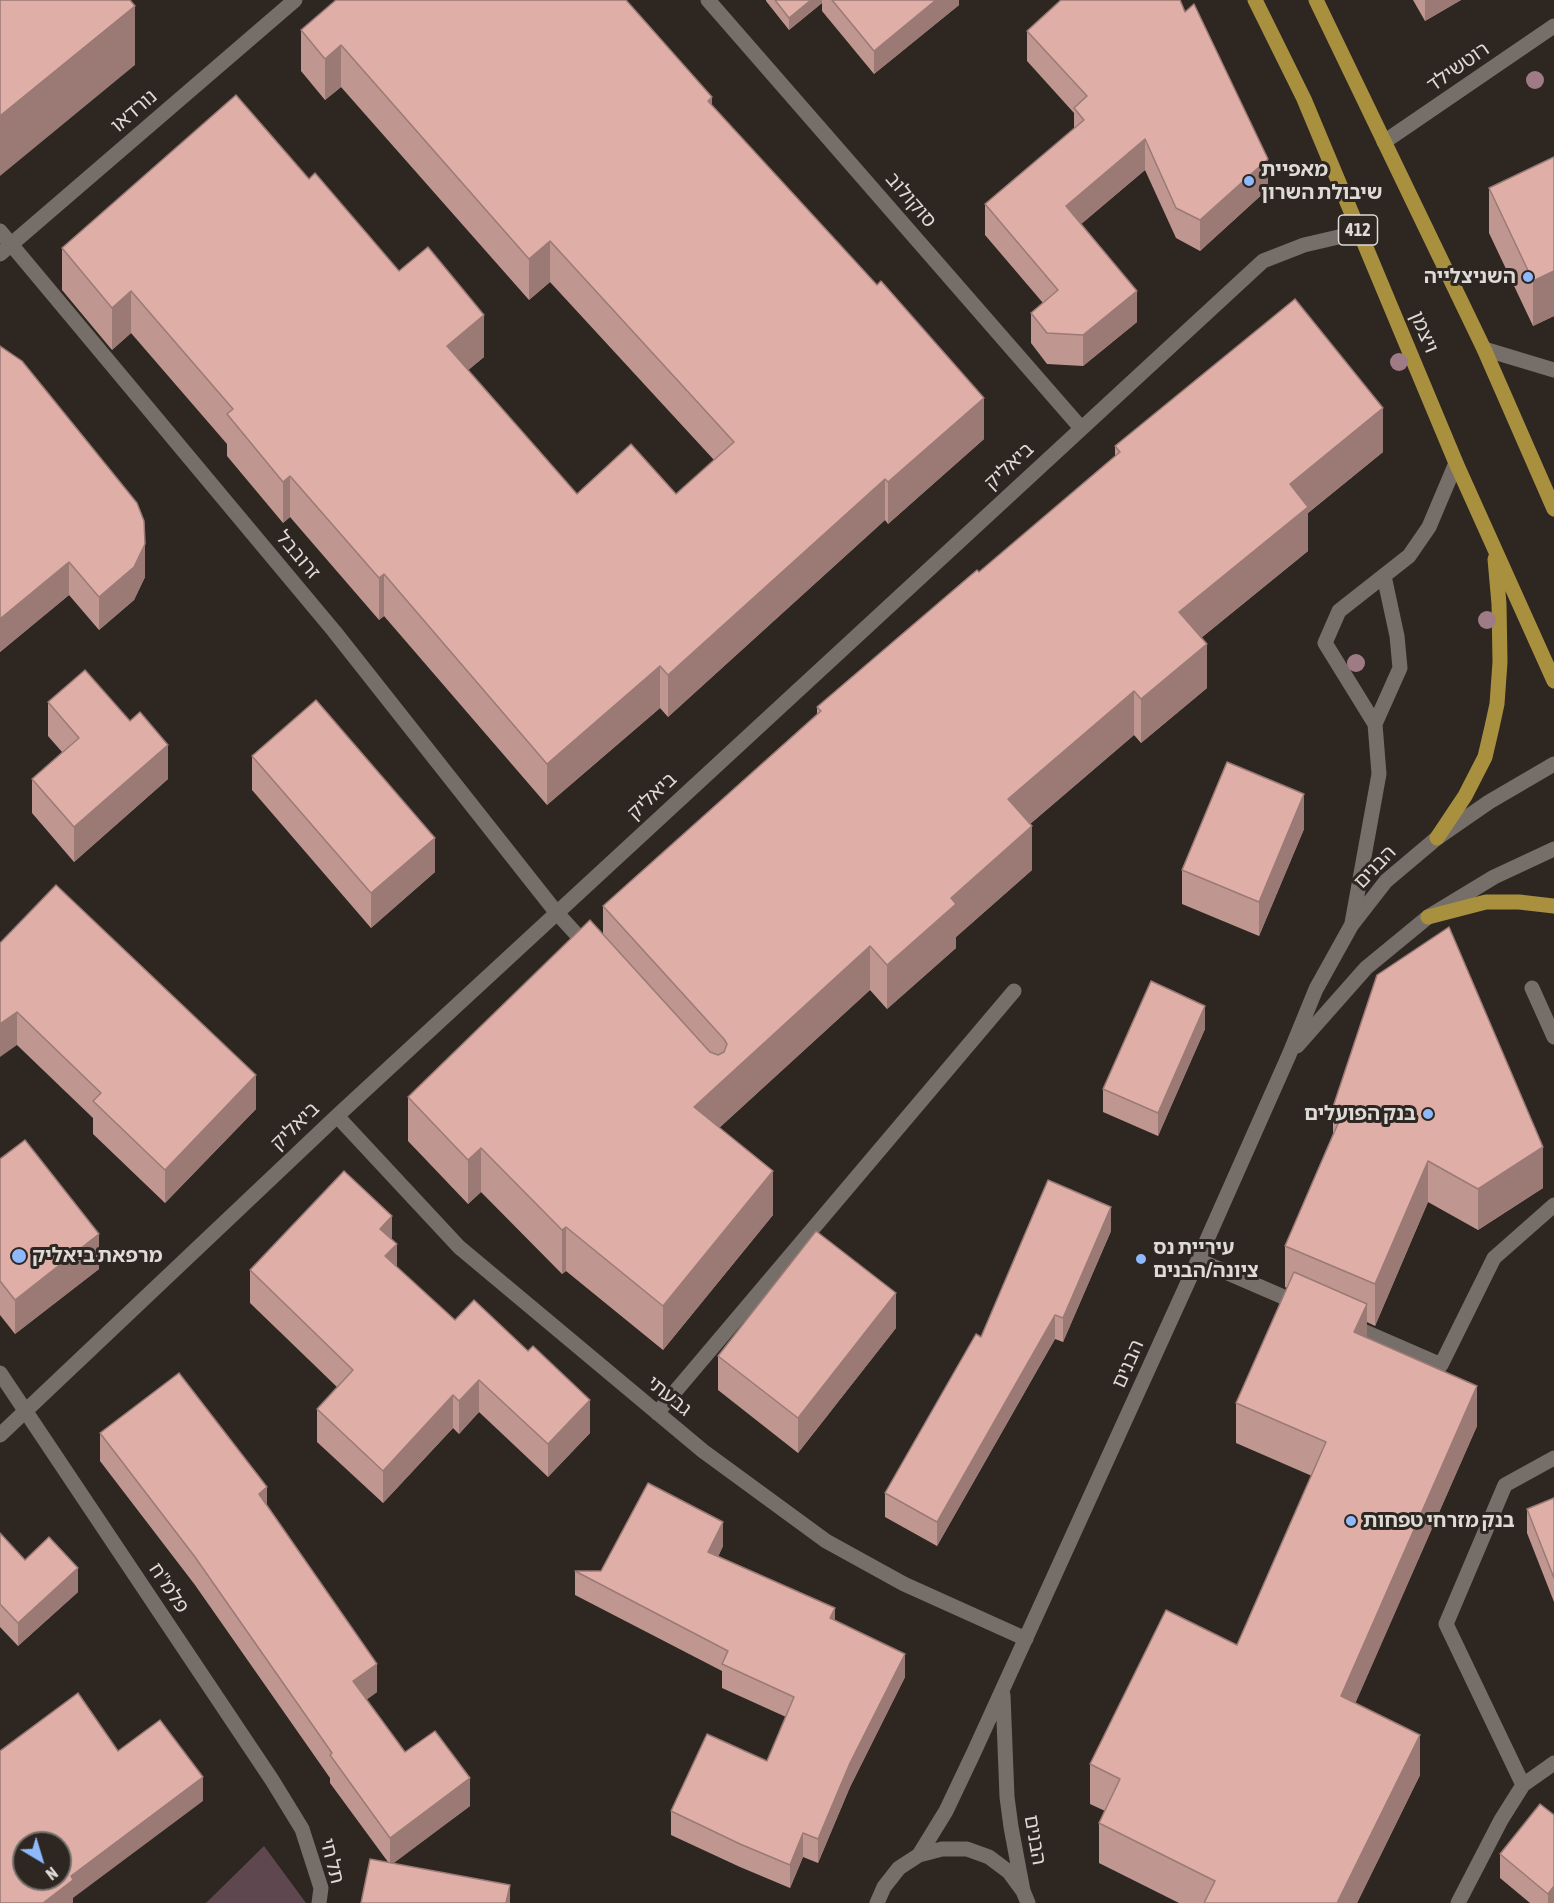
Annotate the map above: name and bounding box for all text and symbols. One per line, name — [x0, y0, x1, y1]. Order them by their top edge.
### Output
street label: רוטשילד — [1422, 37, 1494, 97]
street label: נורדאו — [106, 84, 162, 138]
place label: מאפיית שיבולת השרון — [1261, 158, 1382, 205]
street label: סוקולוב — [881, 168, 941, 232]
marker: מאפיית שיבולת השרון — [1242, 174, 1256, 188]
road number: 412 — [1338, 215, 1378, 245]
place label: השניצלייה — [1424, 265, 1516, 289]
marker: השניצלייה — [1521, 270, 1535, 284]
street label: ויצמן — [1405, 308, 1443, 356]
street label: ביאליק — [979, 437, 1039, 495]
street label: זרובבל — [271, 526, 325, 584]
street label: ביאליק — [622, 767, 682, 825]
street label: הבנים — [1349, 841, 1401, 893]
street label: ביאליק — [266, 1097, 324, 1155]
place label: בנק הפועלים — [1304, 1102, 1416, 1126]
marker: בנק הפועלים — [1421, 1107, 1435, 1121]
place label: עיריית נס ציונה/הבנים — [1153, 1236, 1259, 1283]
place label: מרפאת ביאליק — [32, 1244, 163, 1268]
marker: מרפאת ביאליק — [10, 1247, 28, 1265]
marker: עיריית נס ציונה/הבנים — [1134, 1252, 1148, 1266]
street label: הבנים — [1107, 1336, 1149, 1392]
street label: גבעתי — [642, 1371, 696, 1421]
place label: בנק מזרחי טפחות — [1363, 1509, 1515, 1533]
marker: בנק מזרחי טפחות — [1344, 1514, 1358, 1528]
street label: פלמ"ח — [144, 1558, 194, 1618]
street label: הבנים — [1019, 1813, 1051, 1867]
north arrow — [12, 1831, 72, 1891]
street label: תל חי — [315, 1836, 349, 1886]
text: N — [43, 1864, 61, 1884]

